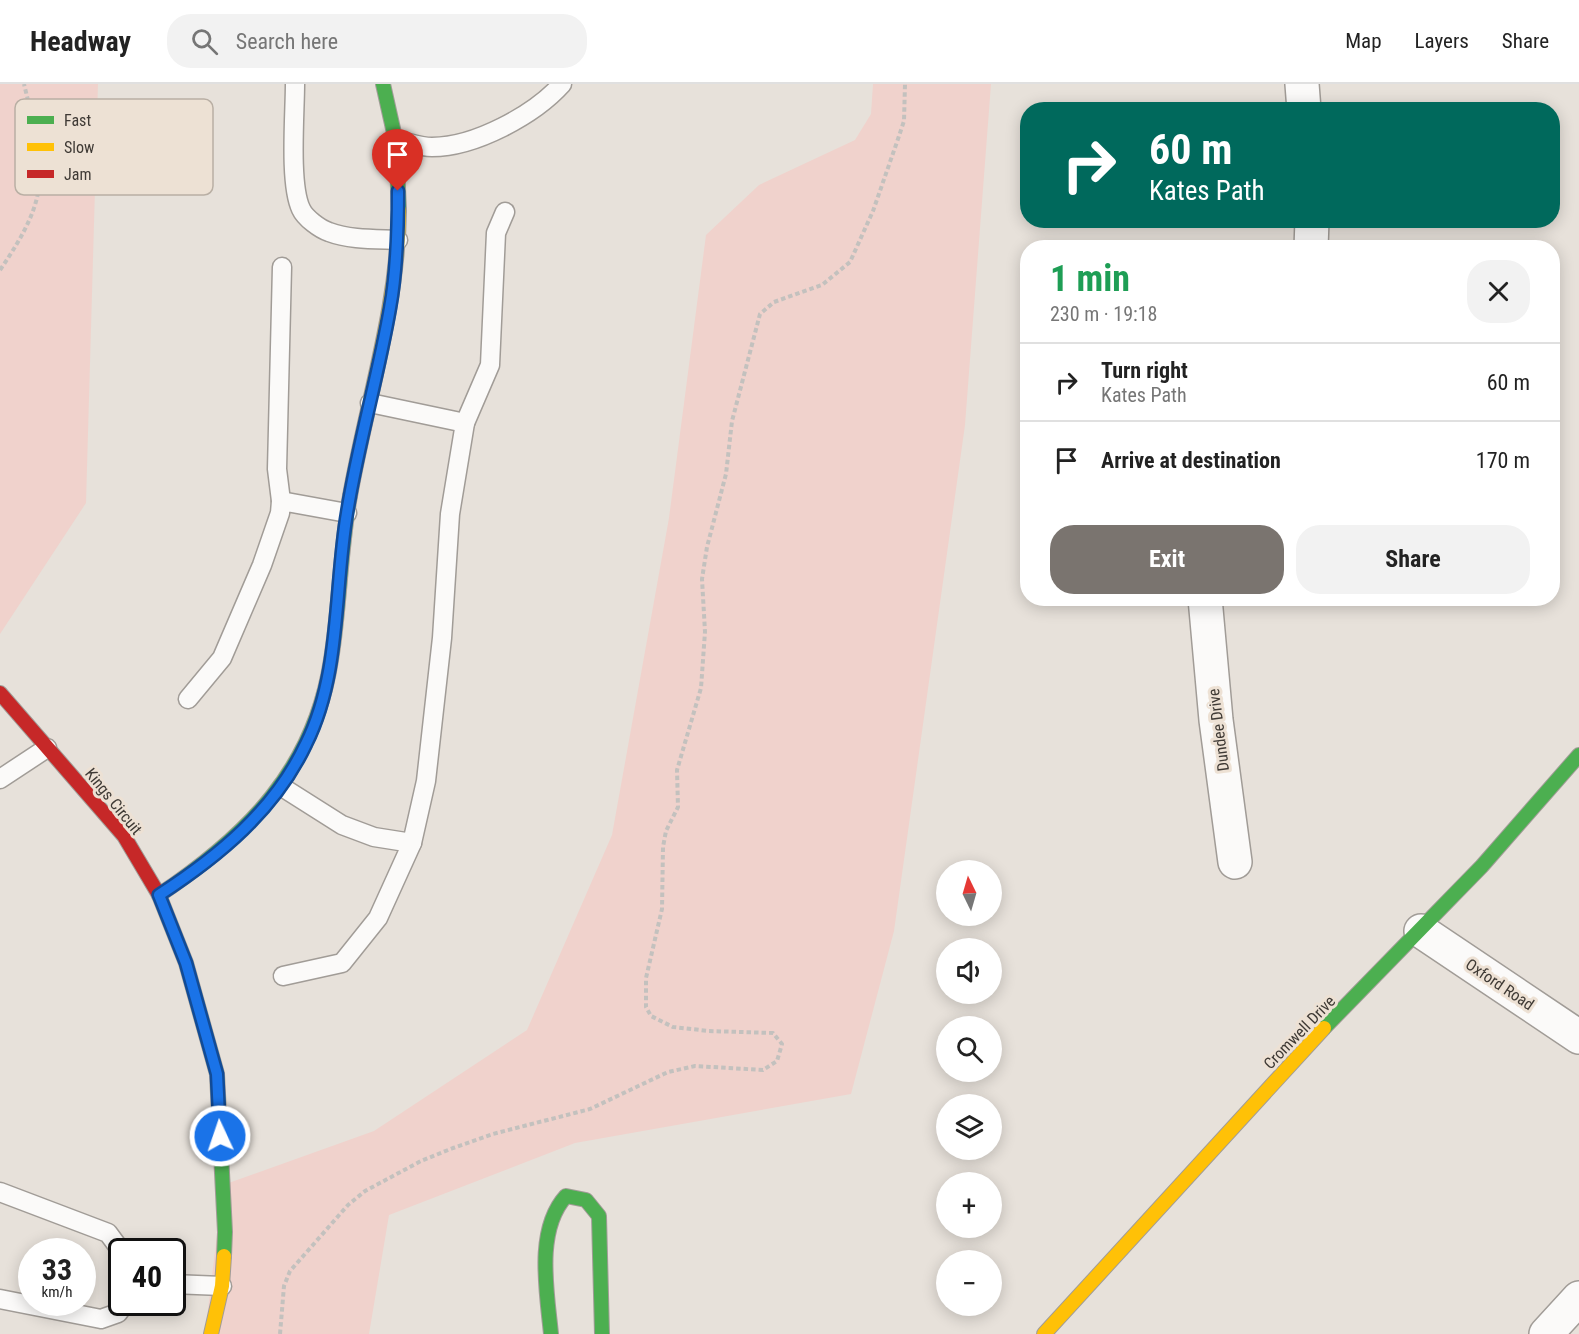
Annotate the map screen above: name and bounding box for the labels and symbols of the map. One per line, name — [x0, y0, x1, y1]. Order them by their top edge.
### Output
legend — [15, 99, 213, 195]
text: Fast — [64, 111, 91, 130]
pin — [372, 129, 423, 191]
text: Slow — [64, 138, 94, 157]
text: Jam — [64, 165, 91, 184]
street label: Dundee Drive — [1204, 688, 1233, 772]
street label: Kings Circuit — [81, 764, 146, 839]
north arrow — [936, 860, 1002, 926]
street label: Oxford Road — [1462, 955, 1537, 1014]
street label: Cromwell Drive — [1260, 992, 1339, 1073]
position arrow — [188, 1104, 252, 1168]
speed limit sign: 40 — [108, 1238, 186, 1316]

